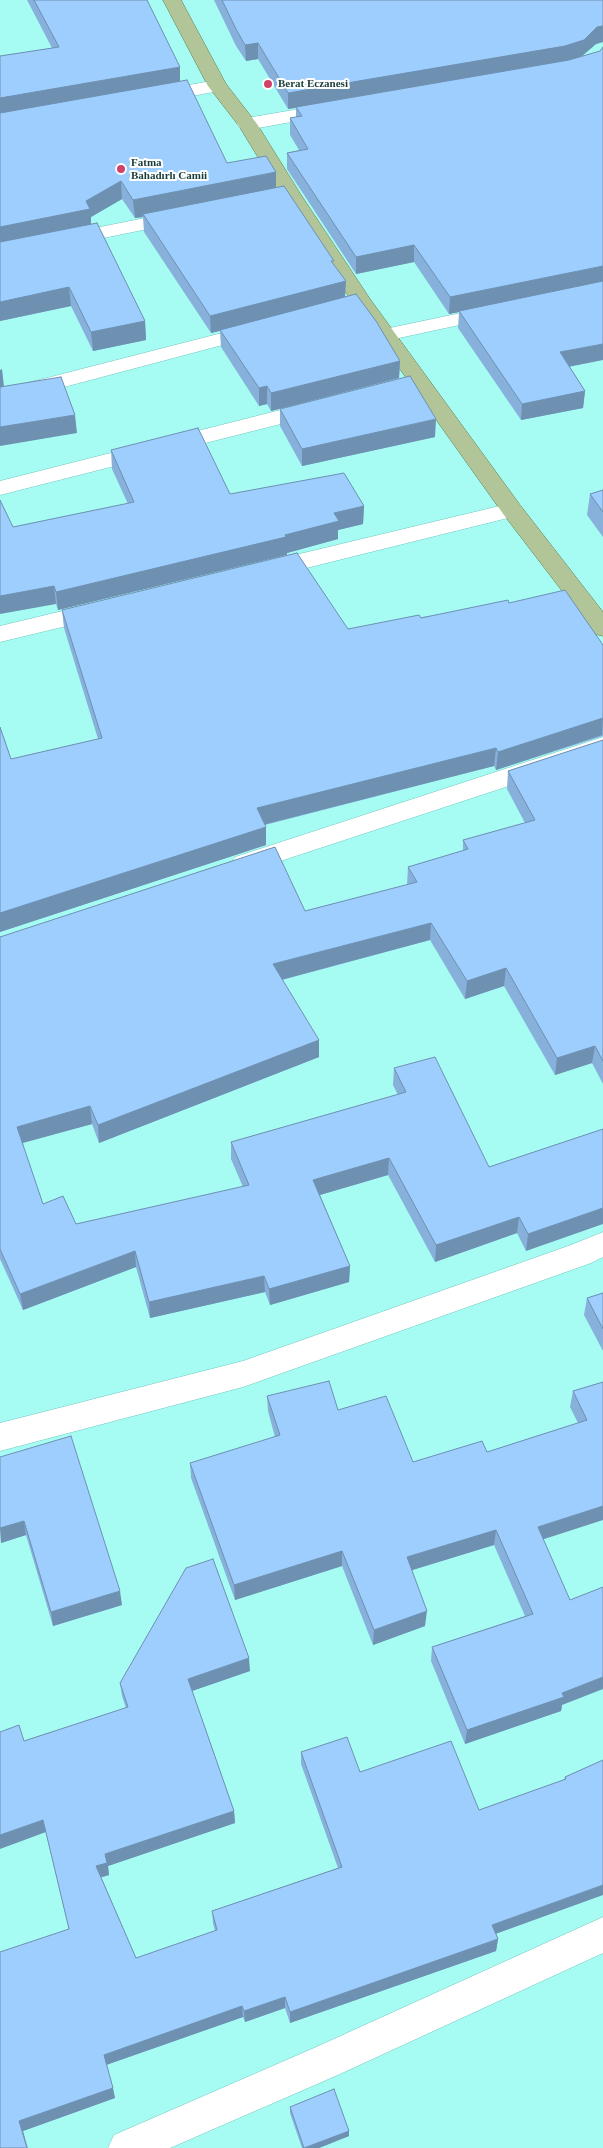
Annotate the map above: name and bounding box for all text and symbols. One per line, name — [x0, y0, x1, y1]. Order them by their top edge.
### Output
place label: Berat Eczanesi — [278, 77, 348, 91]
marker: Berat Eczanesi — [262, 78, 274, 90]
place label: Fatma Bahadırlı Camii — [131, 156, 207, 182]
marker: Fatma Bahadırlı Camii — [115, 163, 127, 175]

